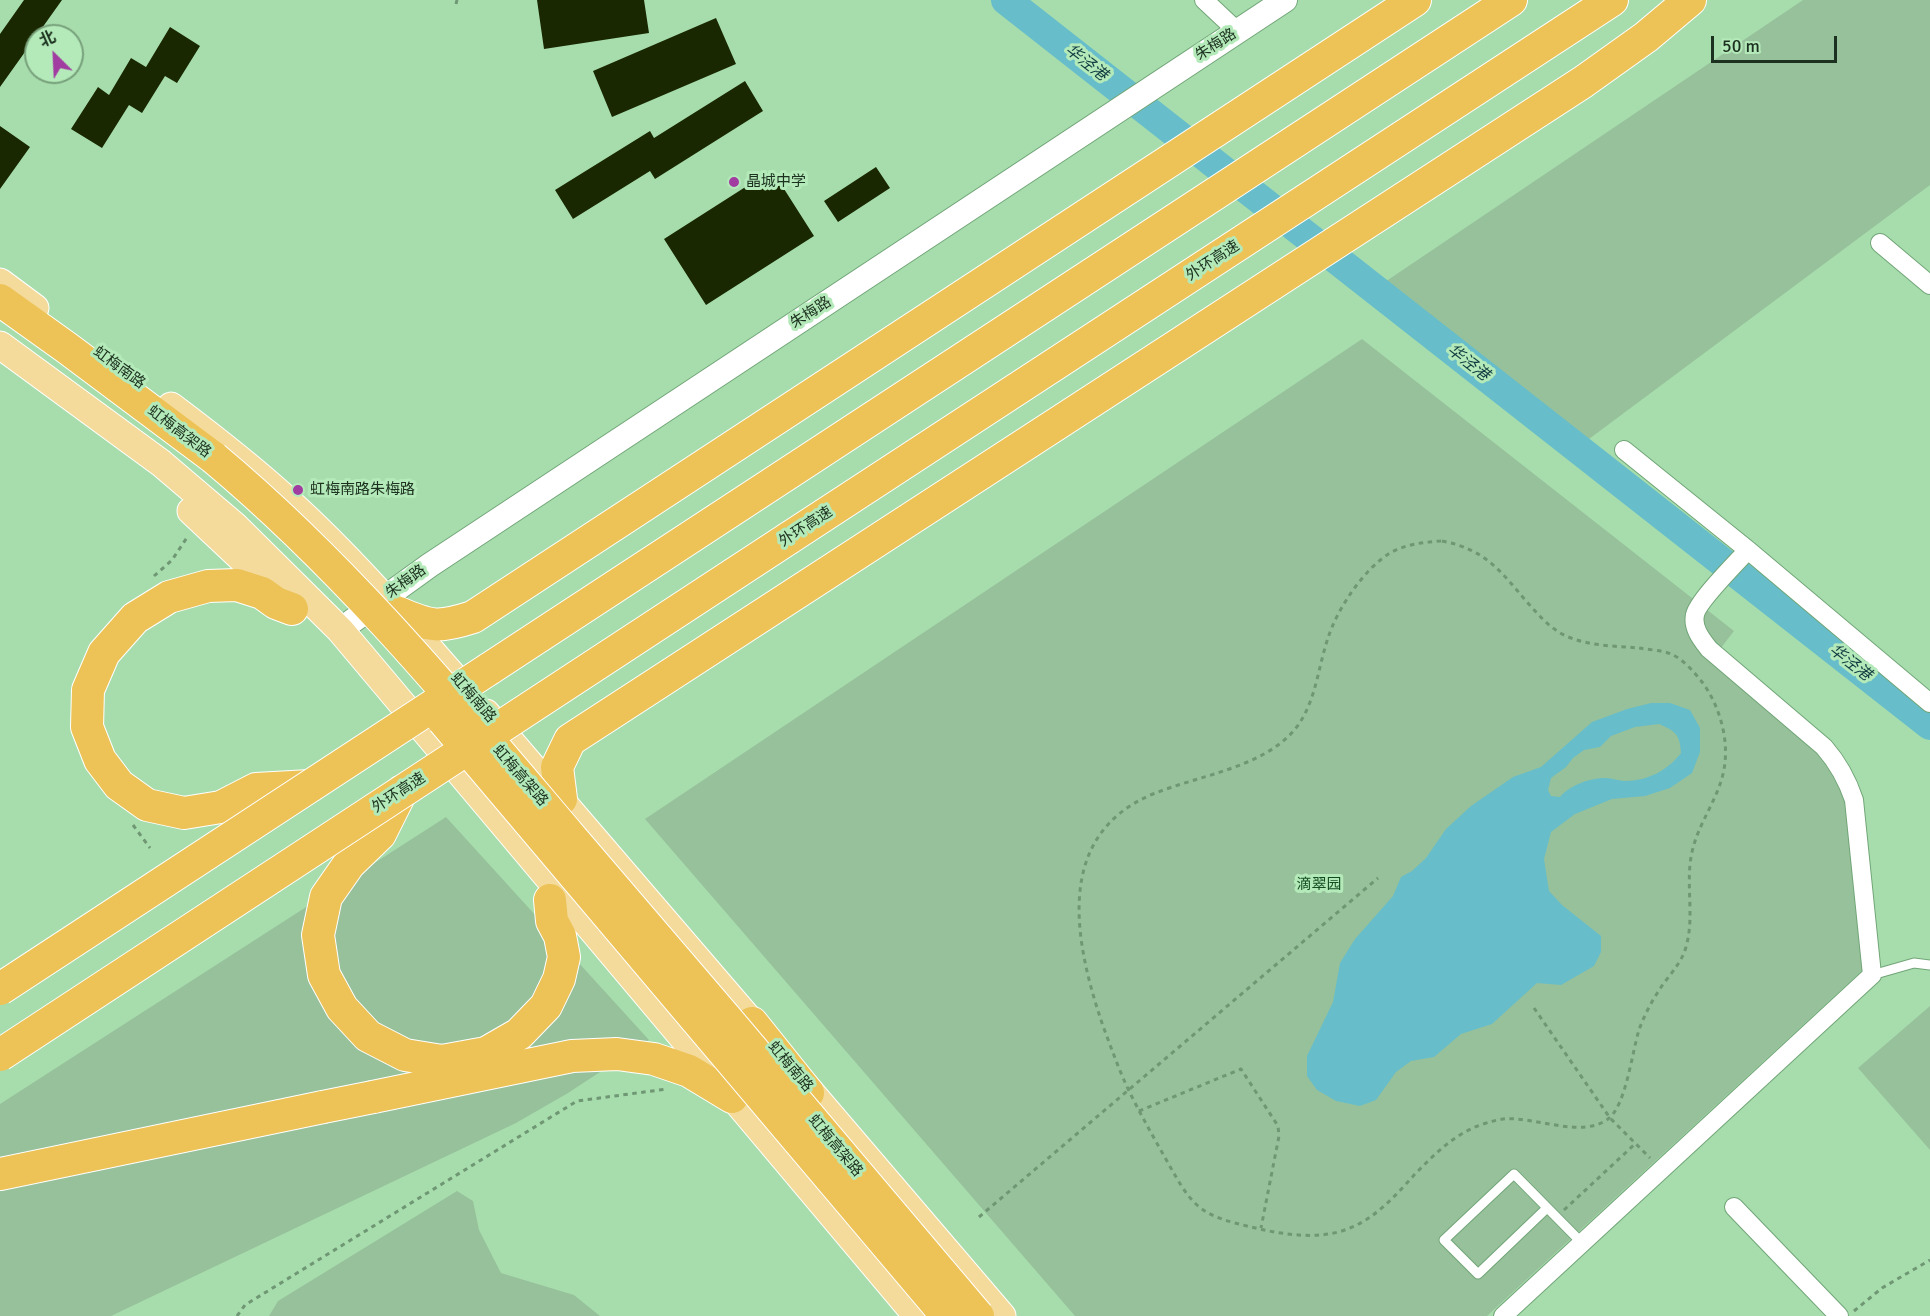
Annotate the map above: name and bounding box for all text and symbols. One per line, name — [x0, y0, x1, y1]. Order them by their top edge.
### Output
north arrow — [24, 24, 84, 84]
scale bar — [1714, 24, 1840, 62]
street label: 朱梅路 — [1192, 25, 1240, 65]
text: 北 — [36, 27, 59, 52]
text: 50 m — [1722, 35, 1760, 57]
water label: 华泾港 — [1061, 41, 1111, 85]
place label: 晶城中学 — [746, 173, 806, 191]
marker: 晶城中学 — [727, 175, 741, 189]
street label: 外环高速 — [1183, 237, 1243, 285]
street label: 朱梅路 — [787, 293, 835, 333]
water label: 华泾港 — [1443, 341, 1493, 385]
street label: 虹梅南路 — [89, 343, 149, 393]
street label: 虹梅高架路 — [144, 402, 214, 462]
place label: 虹梅南路朱梅路 — [310, 481, 415, 499]
marker: 虹梅南路朱梅路 — [291, 483, 305, 497]
street label: 外环高速 — [776, 503, 836, 551]
street label: 朱梅路 — [383, 561, 429, 603]
water label: 华泾港 — [1825, 641, 1875, 685]
street label: 虹梅南路 — [447, 669, 499, 727]
street label: 虹梅高架路 — [489, 742, 551, 810]
street label: 外环高速 — [369, 769, 429, 817]
park label: 滴翠园 — [1297, 876, 1341, 894]
street label: 虹梅南路 — [764, 1038, 816, 1096]
street label: 虹梅高架路 — [804, 1111, 866, 1181]

